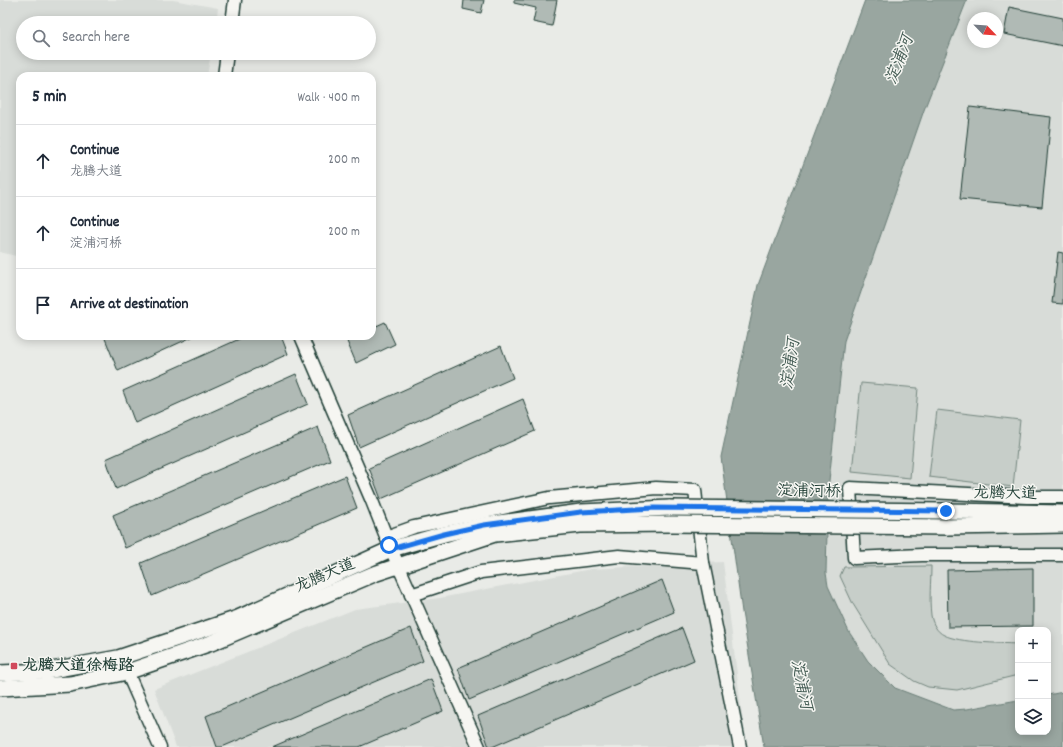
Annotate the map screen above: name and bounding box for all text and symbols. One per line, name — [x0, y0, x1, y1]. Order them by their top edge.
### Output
north arrow — [967, 12, 1003, 48]
search box — [16, 16, 376, 60]
icon: search — [30, 27, 52, 49]
text: Search here — [62, 27, 130, 49]
water label: 淀浦河 — [881, 29, 922, 88]
text: 5 min — [32, 86, 66, 110]
text: Walk · 400 m — [298, 89, 360, 108]
text: Continue — [70, 140, 119, 162]
icon: ahead — [32, 150, 54, 172]
text: 200 m — [328, 151, 360, 170]
text: 龙腾大道 — [70, 163, 122, 182]
text: Continue — [70, 212, 119, 234]
icon: ahead — [32, 222, 54, 244]
text: 200 m — [328, 223, 360, 242]
text: 淀浦河桥 — [70, 235, 122, 254]
icon: arrive — [32, 294, 54, 316]
text: Arrive at destination — [70, 294, 188, 316]
water label: 淀浦河 — [777, 334, 808, 391]
street label: 淀浦河桥 — [777, 480, 841, 504]
street label: 龙腾大道 — [973, 482, 1037, 506]
route end — [937, 502, 955, 520]
route start — [380, 536, 398, 554]
street label: 龙腾大道 — [291, 553, 359, 599]
map controls — [1015, 627, 1051, 735]
button: + — [1015, 627, 1051, 663]
place label: 龙腾大道徐梅路 — [22, 655, 134, 678]
water label: 淀浦河 — [783, 658, 818, 715]
marker: 龙腾大道徐梅路 — [9, 661, 19, 671]
button: − — [1015, 663, 1051, 699]
button: layers — [1015, 699, 1051, 735]

